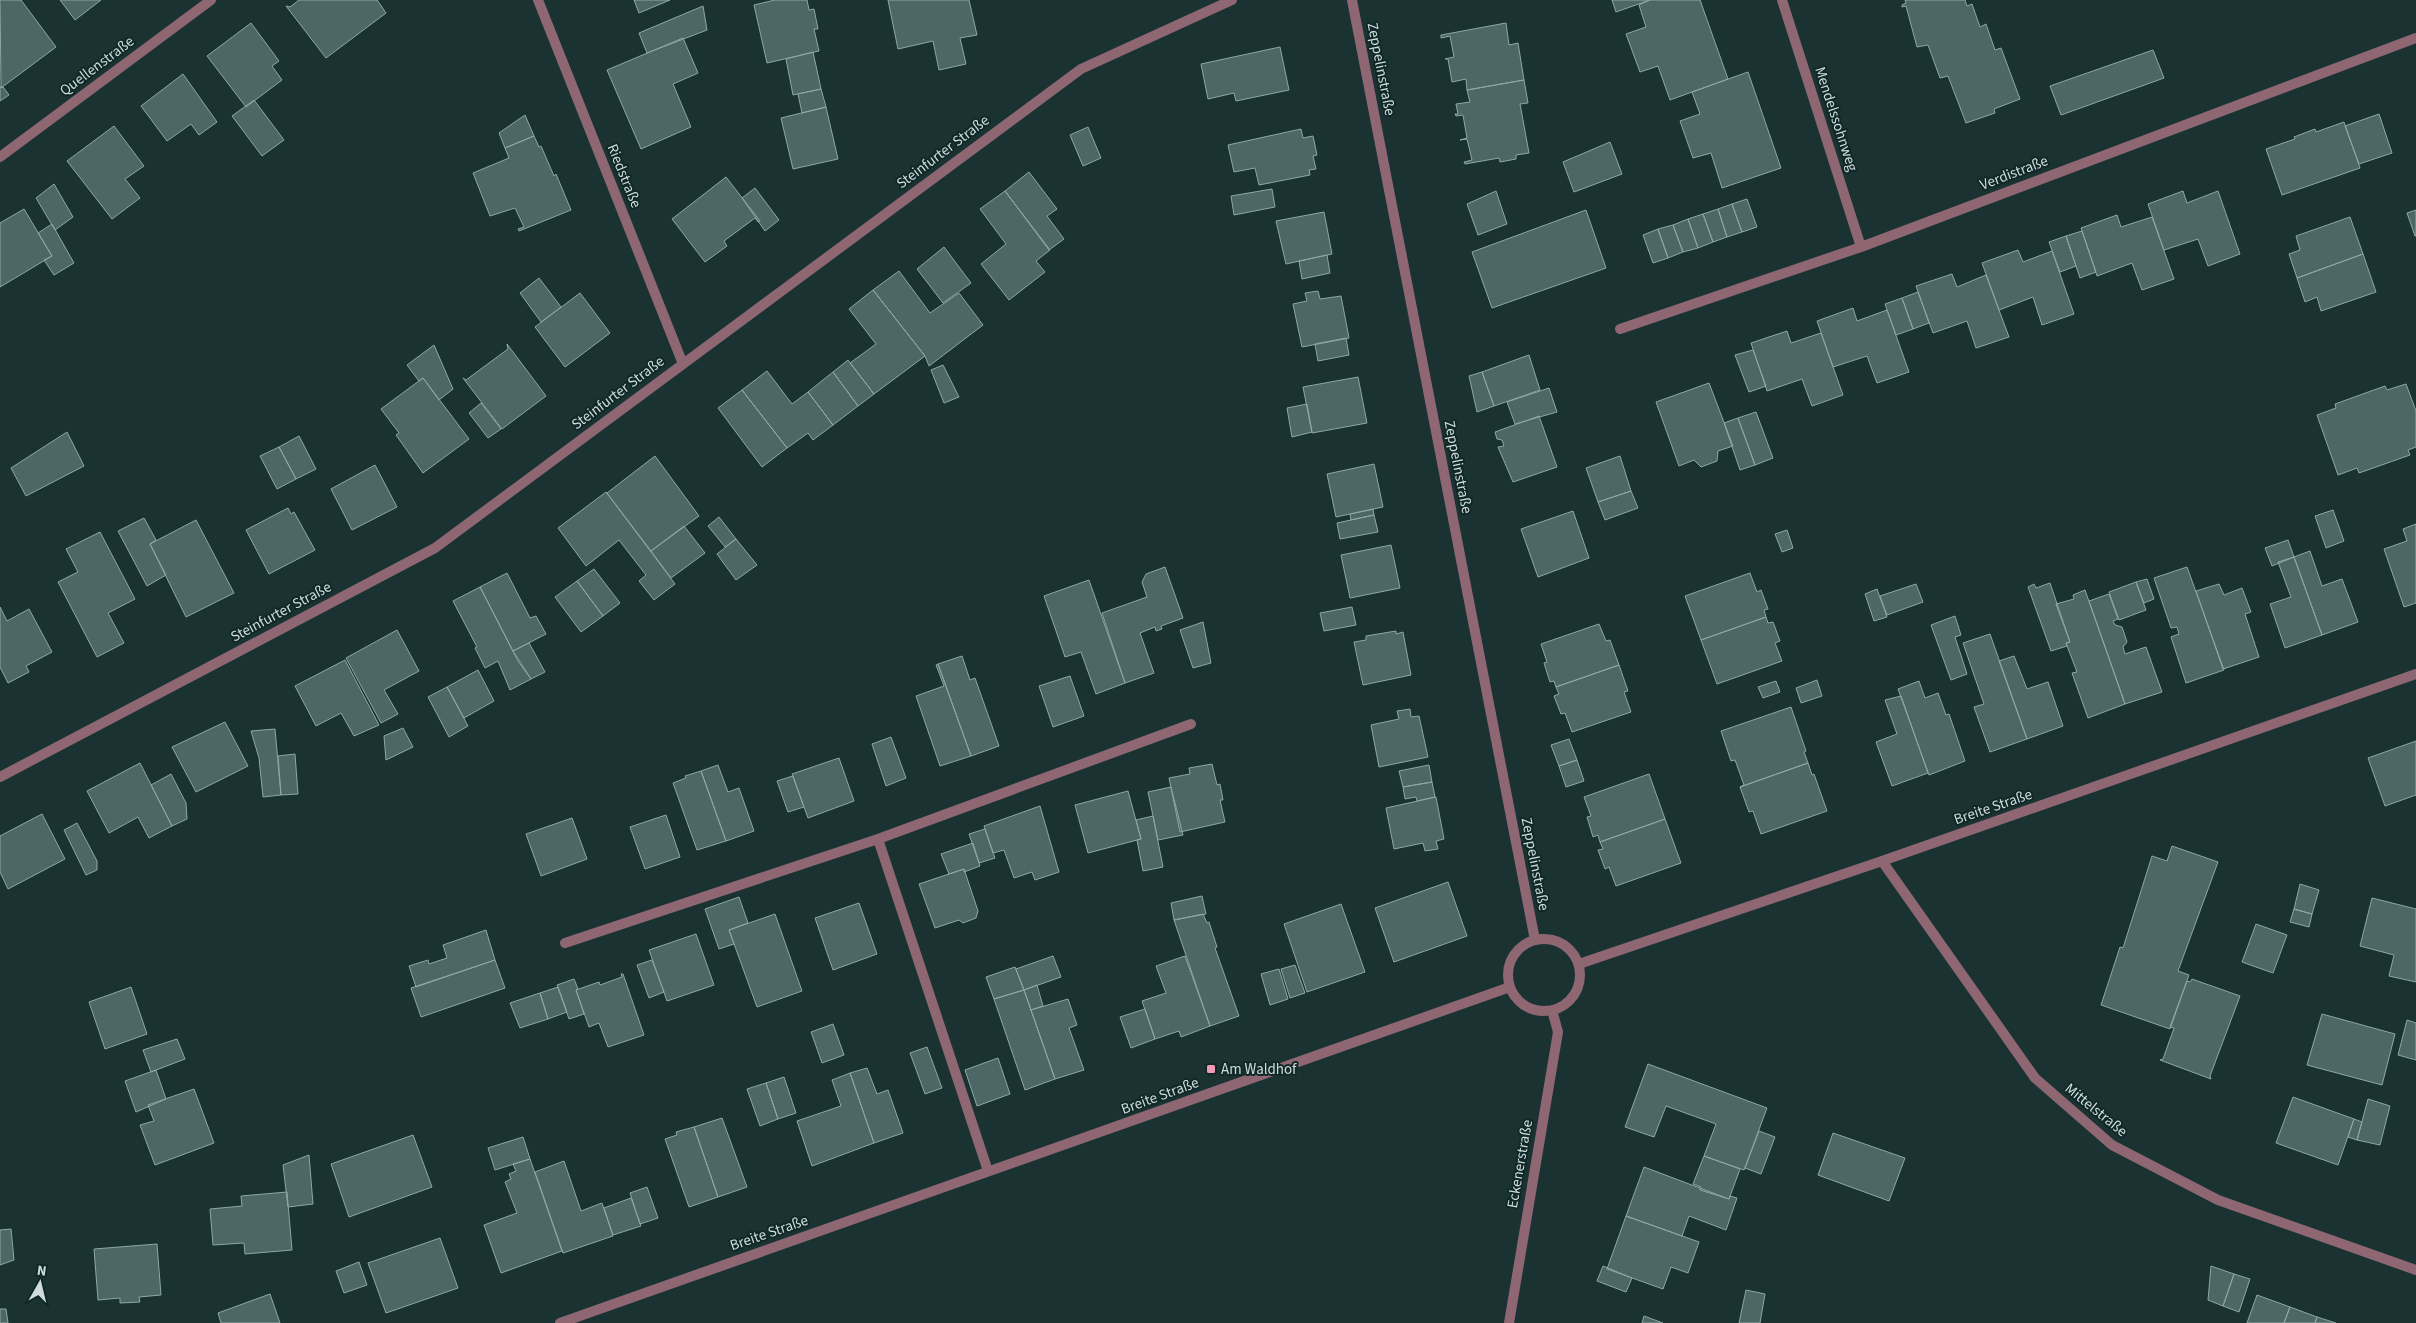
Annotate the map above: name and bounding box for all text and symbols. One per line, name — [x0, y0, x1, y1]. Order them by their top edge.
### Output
street label: Zeppelinstraße — [1362, 21, 1400, 117]
street label: Quellenstraße — [55, 31, 139, 101]
street label: Mendelssohnweg — [1809, 64, 1863, 174]
street label: Steinfurter Straße — [892, 110, 994, 194]
street label: Riedstraße — [602, 141, 646, 211]
street label: Verdistraße — [1977, 150, 2051, 196]
street label: Steinfurter Straße — [567, 351, 669, 435]
street label: Zeppelinstraße — [1439, 419, 1477, 515]
street label: Steinfurter Straße — [227, 577, 335, 647]
street label: Breite Straße — [1951, 784, 2035, 830]
street label: Zeppelinstraße — [1516, 816, 1554, 912]
place label: Am Waldhof — [1221, 1059, 1297, 1080]
marker: Am Waldhof — [1205, 1063, 1217, 1075]
street label: Breite Straße — [1118, 1072, 1202, 1120]
street label: Mittelstraße — [2060, 1078, 2132, 1142]
street label: Eckenerstraße — [1502, 1118, 1538, 1210]
street label: Breite Straße — [727, 1210, 811, 1256]
north arrow — [15, 1258, 65, 1308]
text: N — [36, 1261, 48, 1282]

